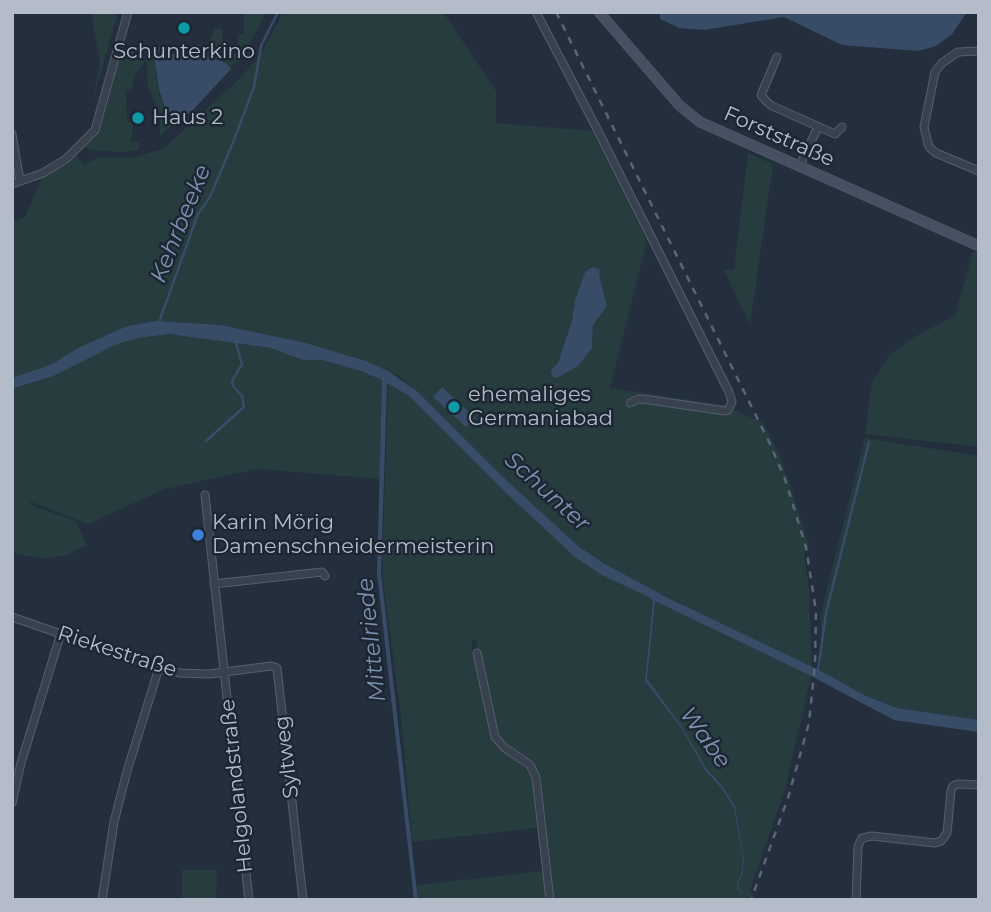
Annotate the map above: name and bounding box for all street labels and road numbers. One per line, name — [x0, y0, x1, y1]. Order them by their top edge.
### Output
street label: Forststraße — [720, 101, 838, 173]
street label: Riekestraße — [54, 621, 180, 683]
street label: Helgolandstraße — [215, 698, 259, 874]
street label: Syltweg — [269, 714, 305, 800]

